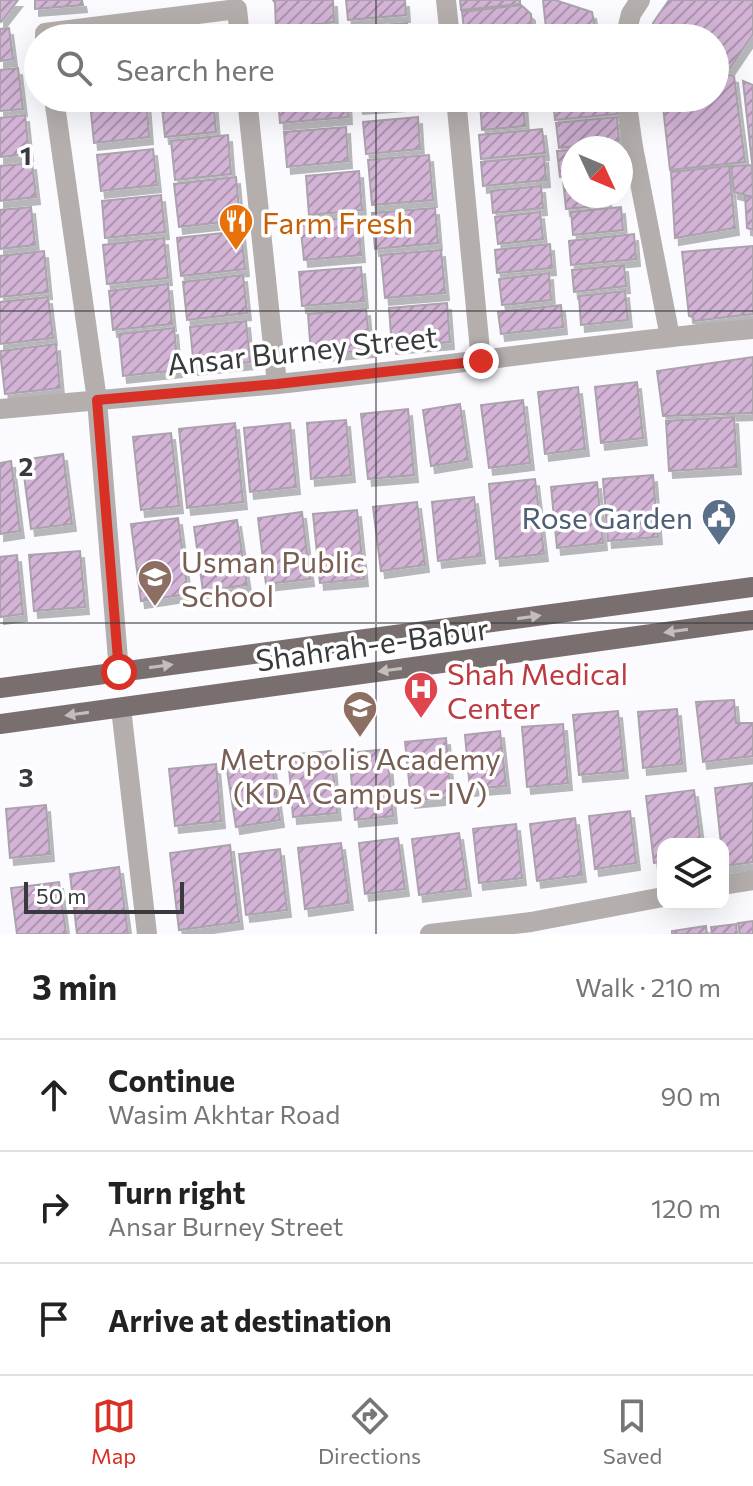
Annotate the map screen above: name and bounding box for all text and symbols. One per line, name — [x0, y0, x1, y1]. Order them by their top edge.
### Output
search box — [24, 24, 729, 112]
icon: search — [52, 46, 96, 90]
text: Search here — [116, 50, 275, 87]
north arrow — [561, 136, 633, 208]
text: 1 — [20, 139, 32, 170]
restaurant icon: Farm Fresh — [217, 202, 255, 252]
place label: Farm Fresh — [262, 203, 413, 240]
street label: Ansar Burney Street — [165, 316, 439, 382]
route end — [463, 343, 499, 379]
text: 2 — [19, 450, 33, 481]
public building icon: Rose Garden — [700, 497, 738, 547]
place label: Rose Garden — [522, 498, 693, 535]
place label: Usman Public School — [181, 542, 365, 613]
school or university icon: Usman Public School — [136, 558, 174, 608]
street label: Shahrah-e-Babur — [253, 608, 491, 678]
one-way arrow — [517, 610, 542, 623]
one-way arrow — [663, 625, 688, 638]
route start — [101, 654, 137, 690]
place label: Shah Medical Center — [447, 654, 628, 725]
one-way arrow — [148, 659, 173, 672]
one-way arrow — [378, 664, 403, 677]
hospital icon: Shah Medical Center — [402, 670, 440, 720]
school or university icon: Metropolis Academy (KDA Campus - IV) — [341, 689, 379, 739]
one-way arrow — [65, 707, 90, 720]
place label: Metropolis Academy (KDA Campus - IV) — [219, 739, 501, 810]
text: 3 — [18, 761, 34, 792]
map controls — [657, 838, 729, 910]
button: layers — [657, 838, 729, 910]
scale bar — [24, 878, 184, 914]
text: 50 m — [36, 882, 86, 909]
text: 3 min — [32, 965, 117, 1007]
text: Walk · 210 m — [575, 971, 721, 1002]
text: Continue — [108, 1061, 235, 1098]
icon: ahead — [32, 1073, 76, 1117]
text: 90 m — [661, 1080, 721, 1111]
text: Wasim Akhtar Road — [108, 1098, 340, 1129]
text: Turn right — [108, 1173, 245, 1210]
icon: right — [32, 1185, 76, 1229]
text: 120 m — [651, 1192, 721, 1223]
text: Ansar Burney Street — [108, 1210, 344, 1241]
icon: arrive — [32, 1297, 76, 1341]
text: Arrive at destination — [108, 1301, 392, 1338]
tab: Map — [91, 1394, 136, 1469]
tab: Directions — [318, 1394, 421, 1469]
tab: Saved — [603, 1394, 662, 1469]

